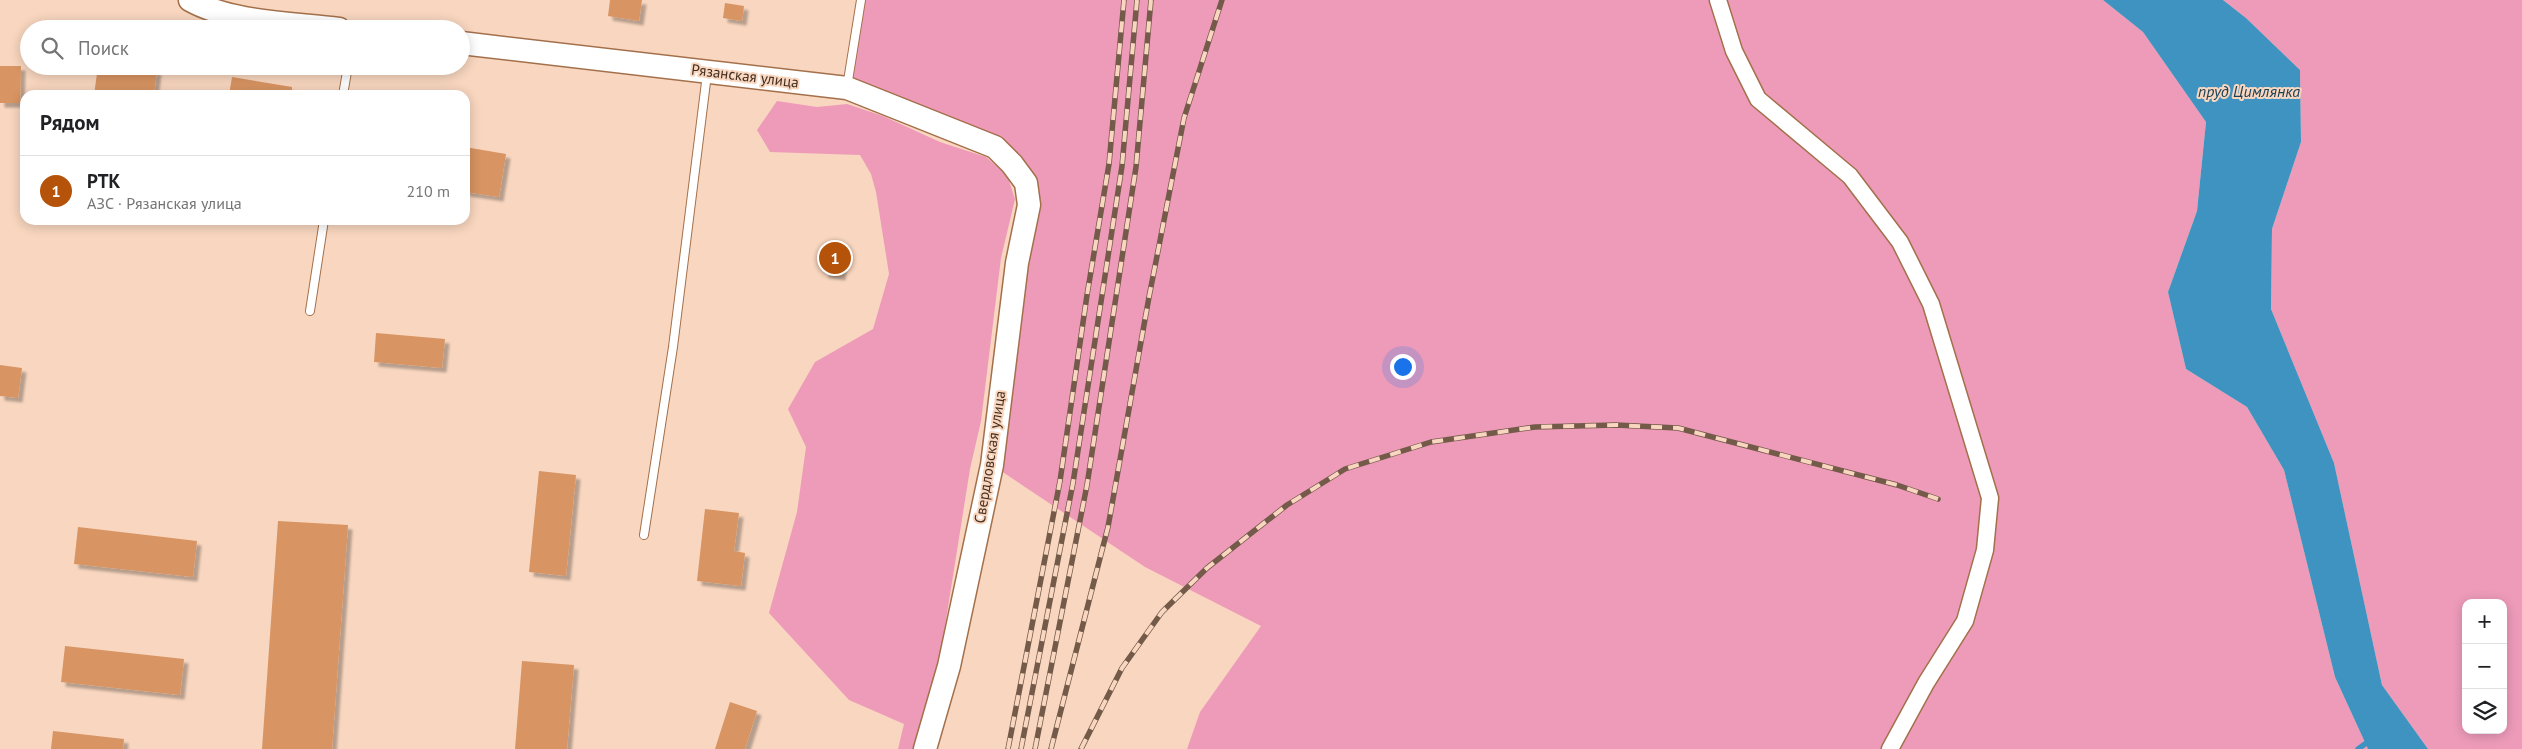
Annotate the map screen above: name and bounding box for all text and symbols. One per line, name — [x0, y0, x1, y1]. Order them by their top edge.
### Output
search box — [20, 20, 470, 75]
icon: search — [38, 34, 66, 62]
text: Поиск — [78, 36, 129, 60]
street label: Рязанская улица — [690, 59, 800, 92]
water label: пруд Цимлянка — [2198, 81, 2300, 101]
text: Рядом — [40, 109, 99, 136]
text: РТК — [87, 169, 120, 193]
text: 1 — [51, 181, 61, 201]
text: 210 m — [407, 181, 450, 201]
text: АЗС · Рязанская улица — [87, 193, 242, 213]
pin: 1 — [819, 239, 851, 277]
your location — [1390, 354, 1416, 380]
street label: Свердловская улица — [970, 389, 1009, 525]
map controls — [2462, 599, 2507, 734]
button: + — [2462, 599, 2507, 644]
button: − — [2462, 644, 2507, 689]
button: layers — [2462, 689, 2507, 734]

